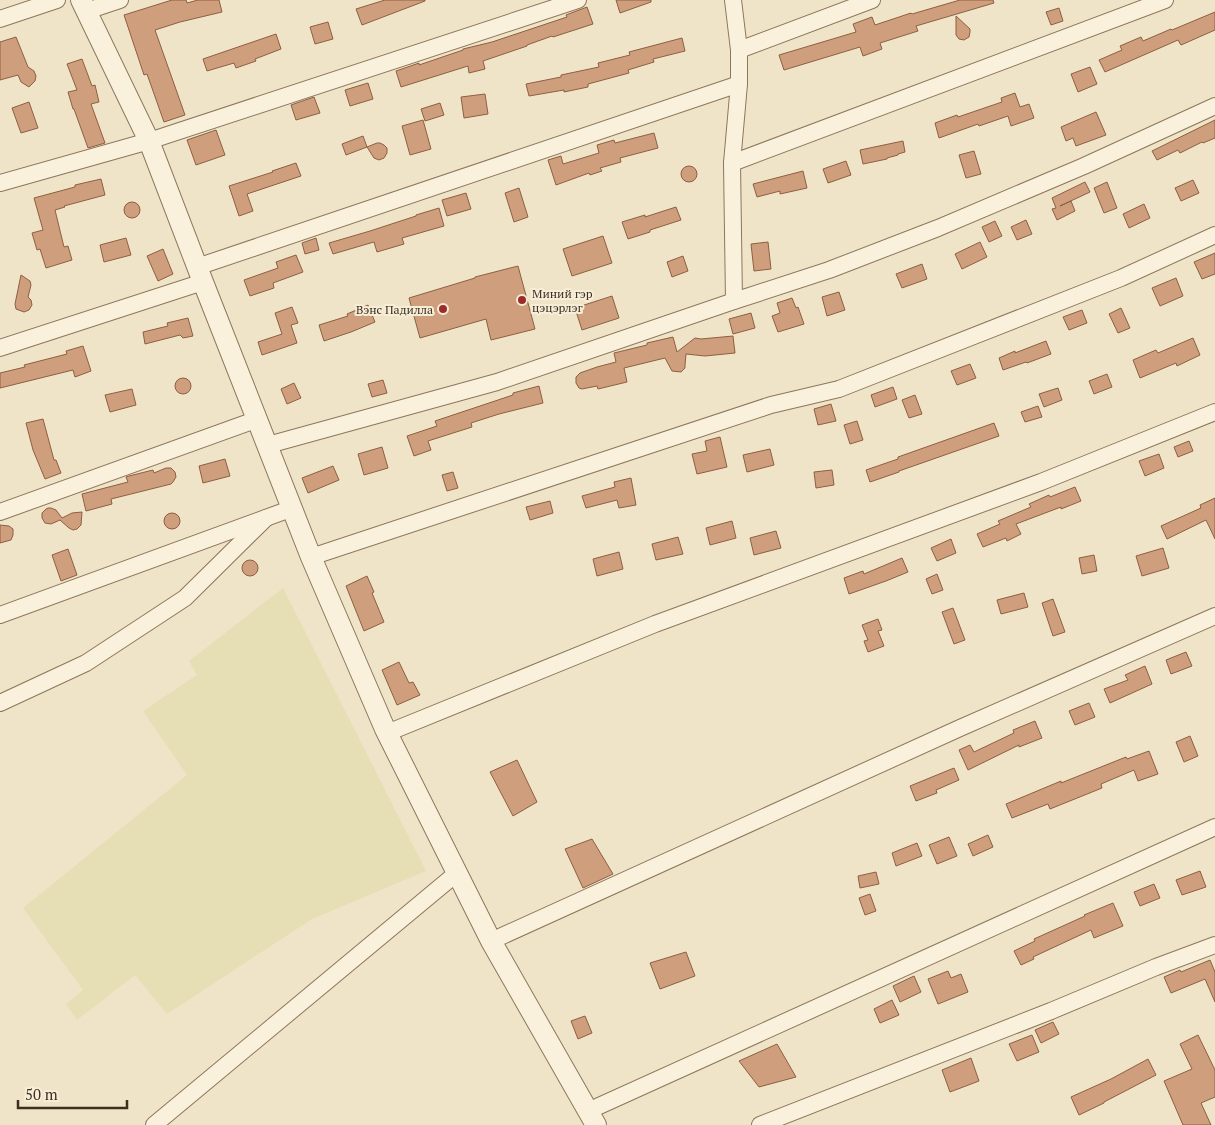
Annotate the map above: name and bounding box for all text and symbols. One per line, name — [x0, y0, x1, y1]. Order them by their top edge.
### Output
place label: Миний гэр цэцэрлэг — [532, 286, 593, 315]
marker: Миний гэр цэцэрлэг — [516, 294, 528, 306]
place label: Вэнс Падилла — [356, 302, 433, 317]
marker: Вэнс Падилла — [437, 303, 449, 315]
scale bar — [18, 1078, 126, 1110]
text: 50 m — [25, 1084, 58, 1104]

